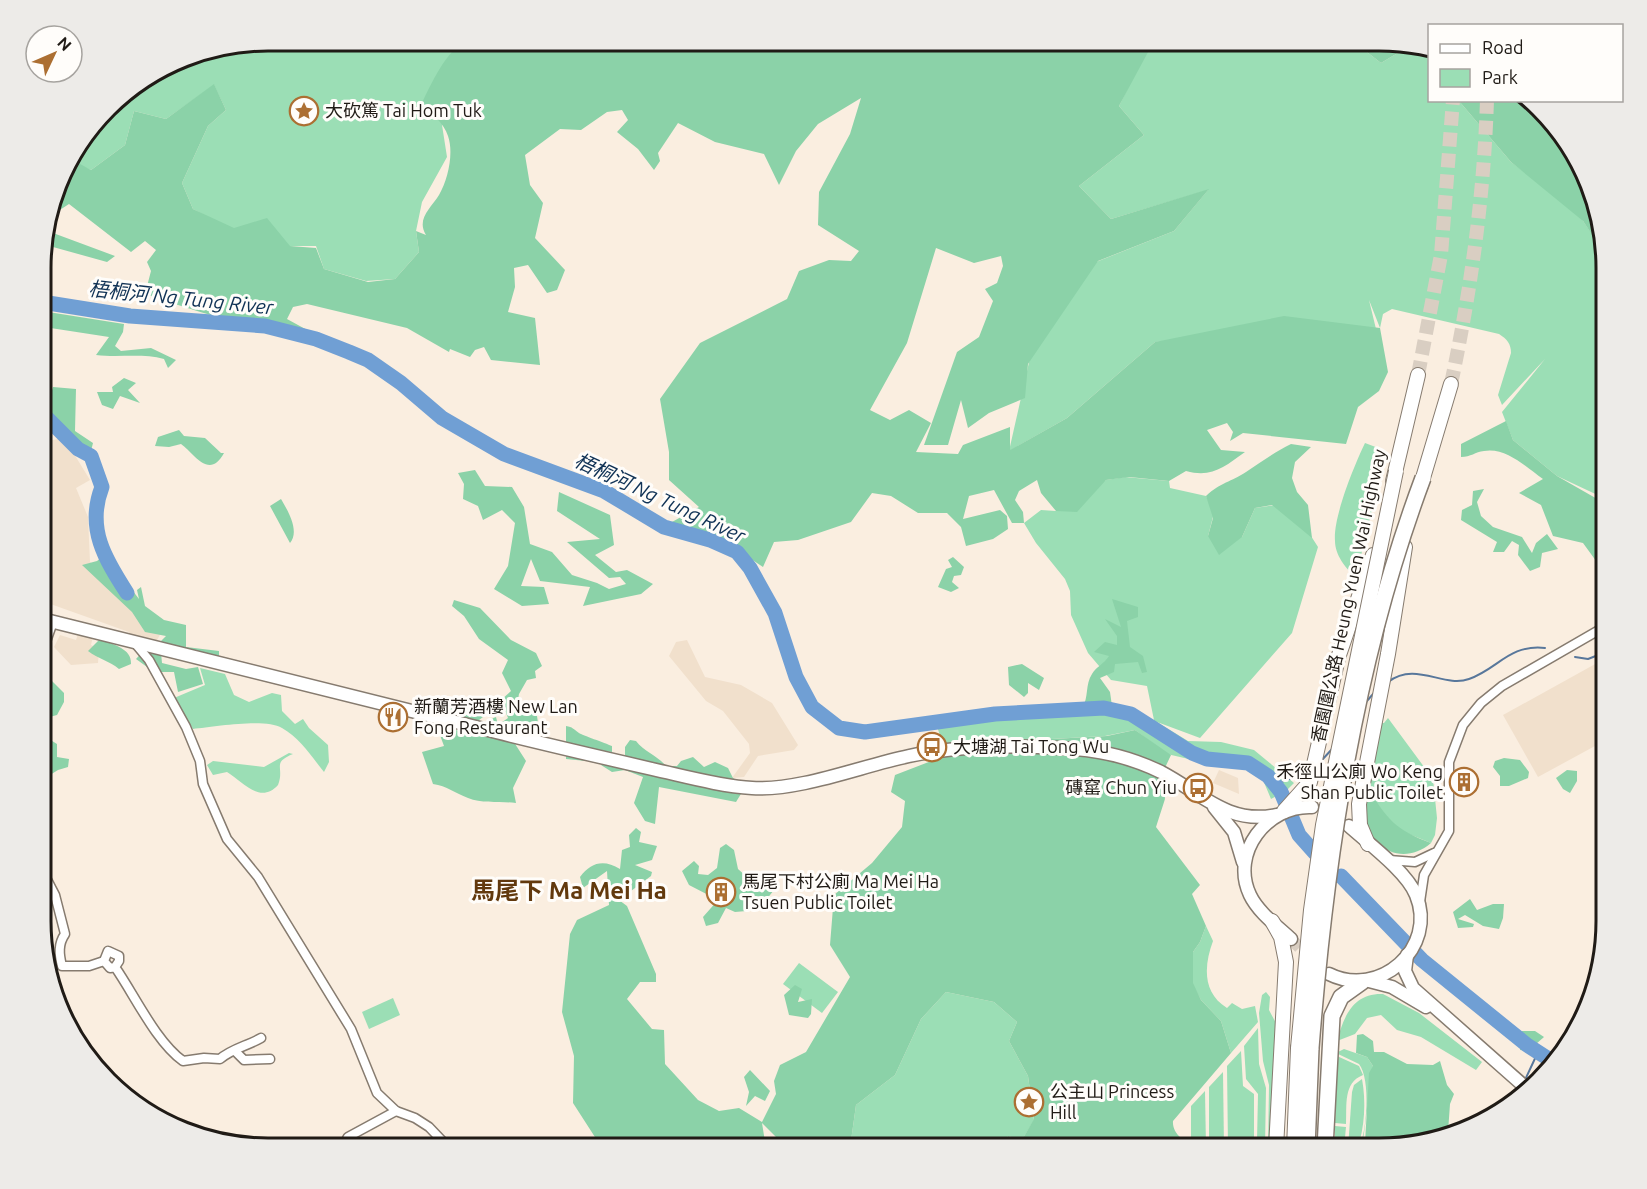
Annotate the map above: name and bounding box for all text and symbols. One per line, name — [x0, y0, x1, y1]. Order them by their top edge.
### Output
north arrow — [24, 24, 84, 84]
legend — [1428, 24, 1623, 102]
text: N — [54, 33, 75, 54]
text: Road — [1482, 37, 1524, 57]
text: Park — [1482, 67, 1518, 87]
place icon: 大砍篤 Tai Hom Tuk — [288, 95, 320, 127]
place label: 大砍篤 Tai Hom Tuk — [325, 100, 482, 120]
water label: 梧桐河 Ng Tung River — [88, 276, 276, 319]
street label: 香園圍公路 Heung Yuen Wai Highway — [1307, 447, 1389, 744]
water label: 梧桐河 Ng Tung River — [571, 448, 750, 548]
place label: 新蘭芳酒樓 New Lan Fong Restaurant — [414, 696, 578, 737]
restaurant icon: 新蘭芳酒樓 New Lan Fong Restaurant — [377, 701, 409, 733]
bus stop icon: 大塘湖 Tai Tong Wu — [916, 731, 948, 763]
place label: 大塘湖 Tai Tong Wu — [953, 736, 1109, 756]
place label: 禾徑山公廁 Wo Keng Shan Public Toilet — [1277, 761, 1443, 802]
building icon: 禾徑山公廁 Wo Keng Shan Public Toilet — [1448, 766, 1480, 798]
bus stop icon: 磚窰 Chun Yiu — [1182, 772, 1214, 804]
place label: 磚窰 Chun Yiu — [1065, 777, 1177, 797]
place label: 馬尾下村公廁 Ma Mei Ha Tsuen Public Toilet — [742, 871, 939, 912]
building icon: 馬尾下村公廁 Ma Mei Ha Tsuen Public Toilet — [705, 876, 737, 908]
district label: 馬尾下 Ma Mei Ha — [471, 877, 667, 904]
place label: 公主山 Princess Hill — [1050, 1081, 1174, 1122]
place icon: 公主山 Princess Hill — [1013, 1086, 1045, 1118]

